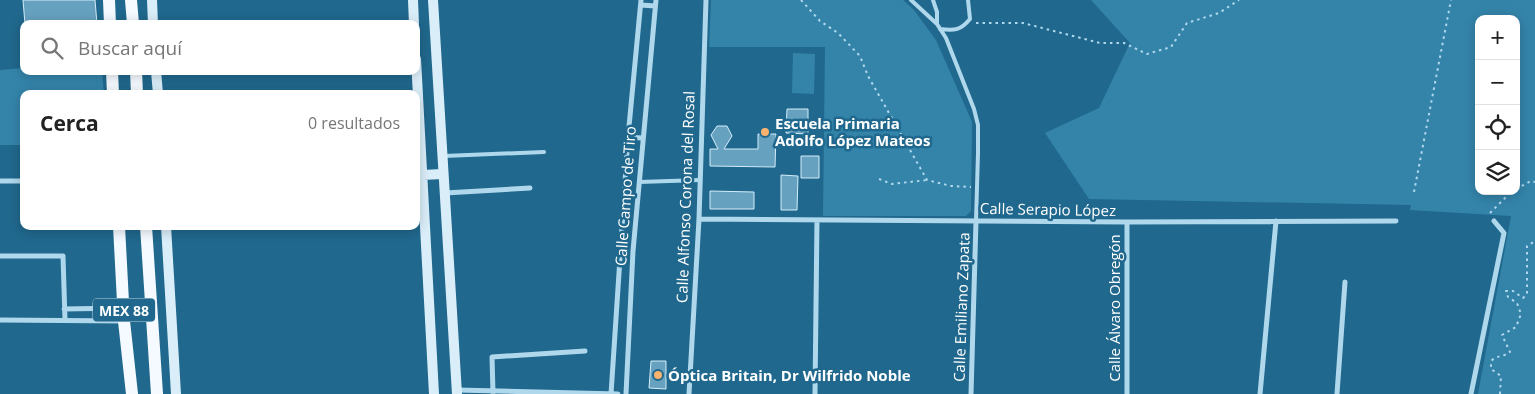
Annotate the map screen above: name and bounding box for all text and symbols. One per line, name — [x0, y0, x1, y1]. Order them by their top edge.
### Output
map controls — [1475, 15, 1520, 195]
button: + — [1475, 15, 1520, 60]
search box — [20, 20, 420, 75]
icon: search — [38, 34, 66, 62]
text: Buscar aquí — [78, 35, 182, 61]
button: − — [1475, 60, 1520, 105]
street label: Calle Alfonso Corona del Rosal — [671, 91, 699, 303]
button: locate — [1475, 105, 1520, 150]
text: Cerca — [40, 109, 99, 137]
text: 0 resultados — [308, 112, 400, 134]
place label: Escuela Primaria Adolfo López Mateos — [775, 113, 930, 150]
street label: Calle Campo de Tiro — [610, 125, 640, 267]
marker: Escuela Primaria Adolfo López Mateos — [759, 126, 771, 138]
button: layers — [1475, 150, 1520, 195]
street label: Calle Serapio López — [980, 198, 1116, 220]
street label: Calle Emiliano Zapata — [948, 232, 974, 382]
street label: Calle Álvaro Obregón — [1104, 234, 1124, 382]
road number: MEX 88 — [93, 298, 155, 322]
place label: Óptica Britain, Dr Wilfrido Noble — [668, 365, 911, 385]
marker: Óptica Britain, Dr Wilfrido Noble — [652, 369, 664, 381]

